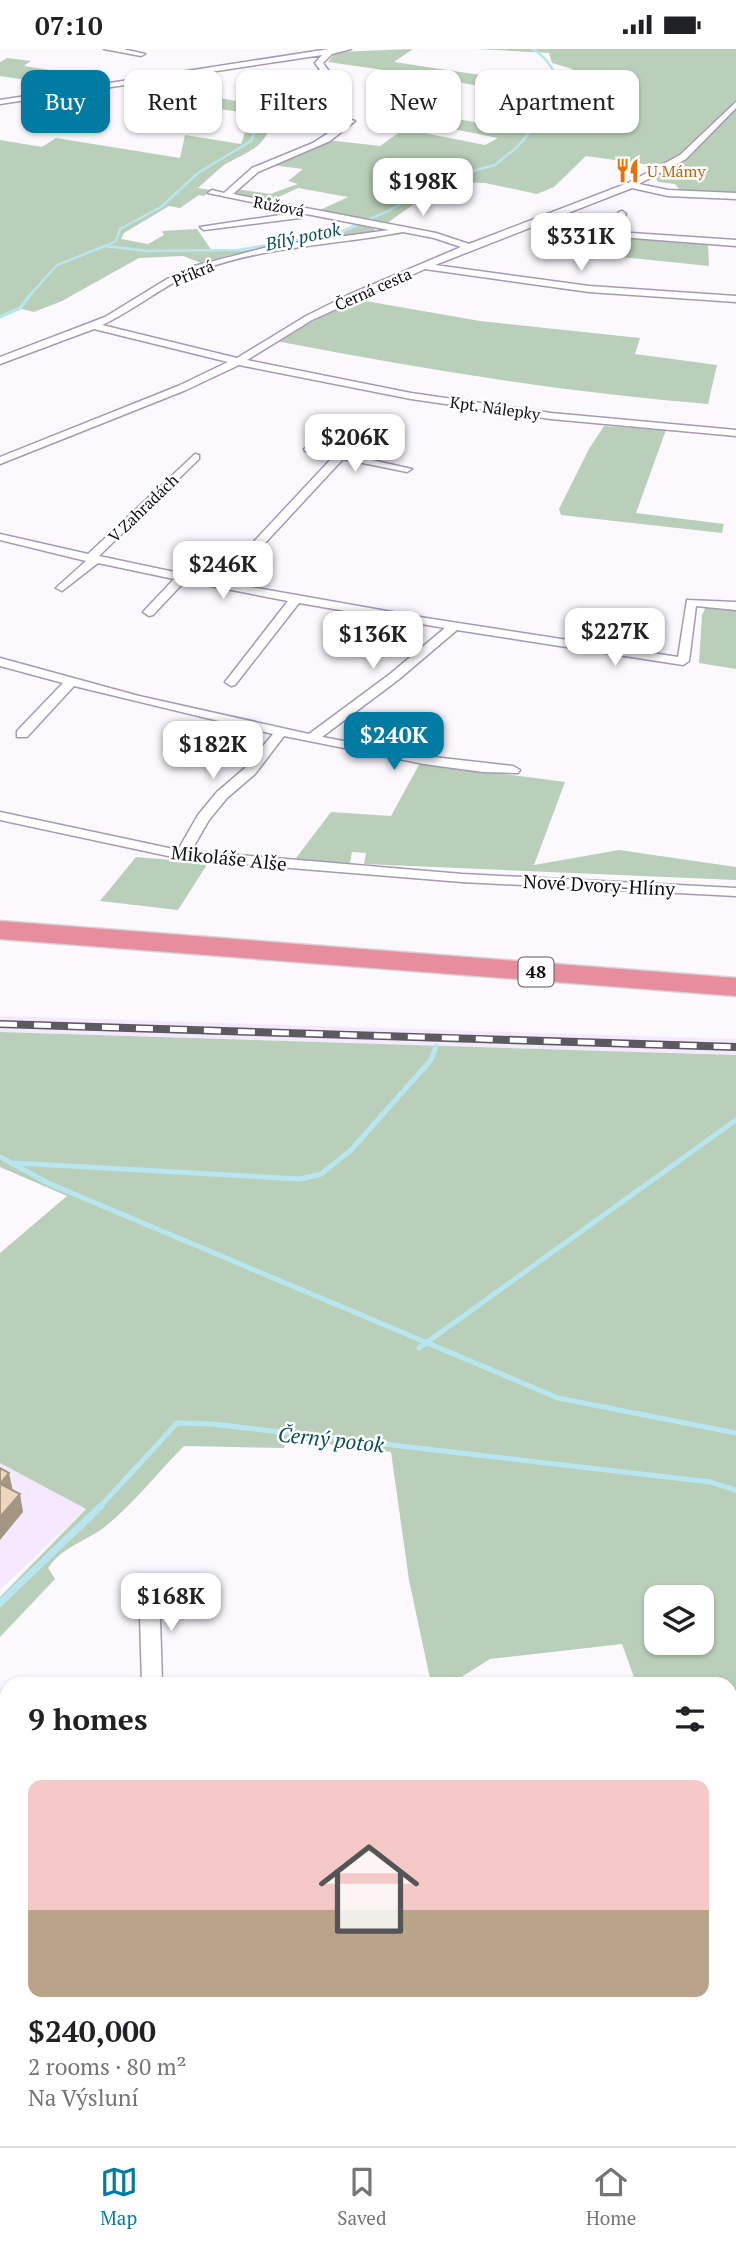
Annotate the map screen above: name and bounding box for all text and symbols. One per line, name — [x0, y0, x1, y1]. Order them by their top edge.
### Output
text: 07:10 — [35, 8, 103, 42]
chip: Buy — [21, 70, 110, 133]
chip: Rent — [124, 70, 222, 133]
chip: Filters — [236, 70, 352, 133]
chip: New — [366, 70, 461, 133]
chip: Apartment — [475, 70, 639, 133]
restaurant icon: U Mámy — [613, 157, 641, 185]
pin: $198K — [374, 159, 472, 218]
place label: U Mámy — [647, 160, 706, 182]
text: $198K — [389, 165, 457, 196]
street label: Růžová — [252, 190, 306, 222]
pin: $331K — [532, 213, 630, 273]
water label: Bílý potok — [262, 216, 343, 256]
text: $331K — [547, 220, 615, 251]
street label: Příkrá — [169, 254, 217, 292]
street label: Černá cesta — [331, 262, 415, 316]
street label: Kpt. Nálepky — [448, 391, 542, 425]
pin: $206K — [306, 415, 404, 474]
text: $206K — [321, 421, 389, 452]
street label: V Zahradách — [103, 469, 183, 547]
pin: $246K — [174, 541, 272, 601]
text: $246K — [189, 548, 257, 579]
pin: $227K — [566, 609, 664, 668]
pin: $136K — [324, 611, 422, 671]
text: $227K — [581, 615, 649, 646]
text: $136K — [339, 618, 407, 649]
pin: $240K — [345, 713, 443, 772]
text: $240K — [360, 719, 428, 750]
pin: $182K — [164, 721, 262, 781]
text: $182K — [179, 728, 247, 759]
street label: Mikoláše Alše — [170, 839, 288, 876]
street label: Nové Dvory-Hlíny — [523, 868, 676, 901]
road number: 48 — [518, 957, 554, 987]
water label: Černý potok — [277, 1420, 387, 1459]
pin: $168K — [122, 1573, 220, 1633]
text: $168K — [137, 1580, 205, 1611]
map controls — [644, 1585, 714, 1655]
button: layers — [644, 1585, 714, 1655]
text: 9 homes — [28, 1699, 147, 1739]
icon: filters — [671, 1700, 709, 1738]
icon: home — [306, 1826, 432, 1952]
text: $240,000 — [28, 2011, 156, 2051]
text: 2 rooms · 80 m² — [28, 2051, 187, 2082]
text: Na Výsluní — [28, 2082, 138, 2113]
tab: Map — [100, 2163, 138, 2230]
tab: Saved — [337, 2163, 386, 2230]
tab: Home — [586, 2163, 636, 2230]

